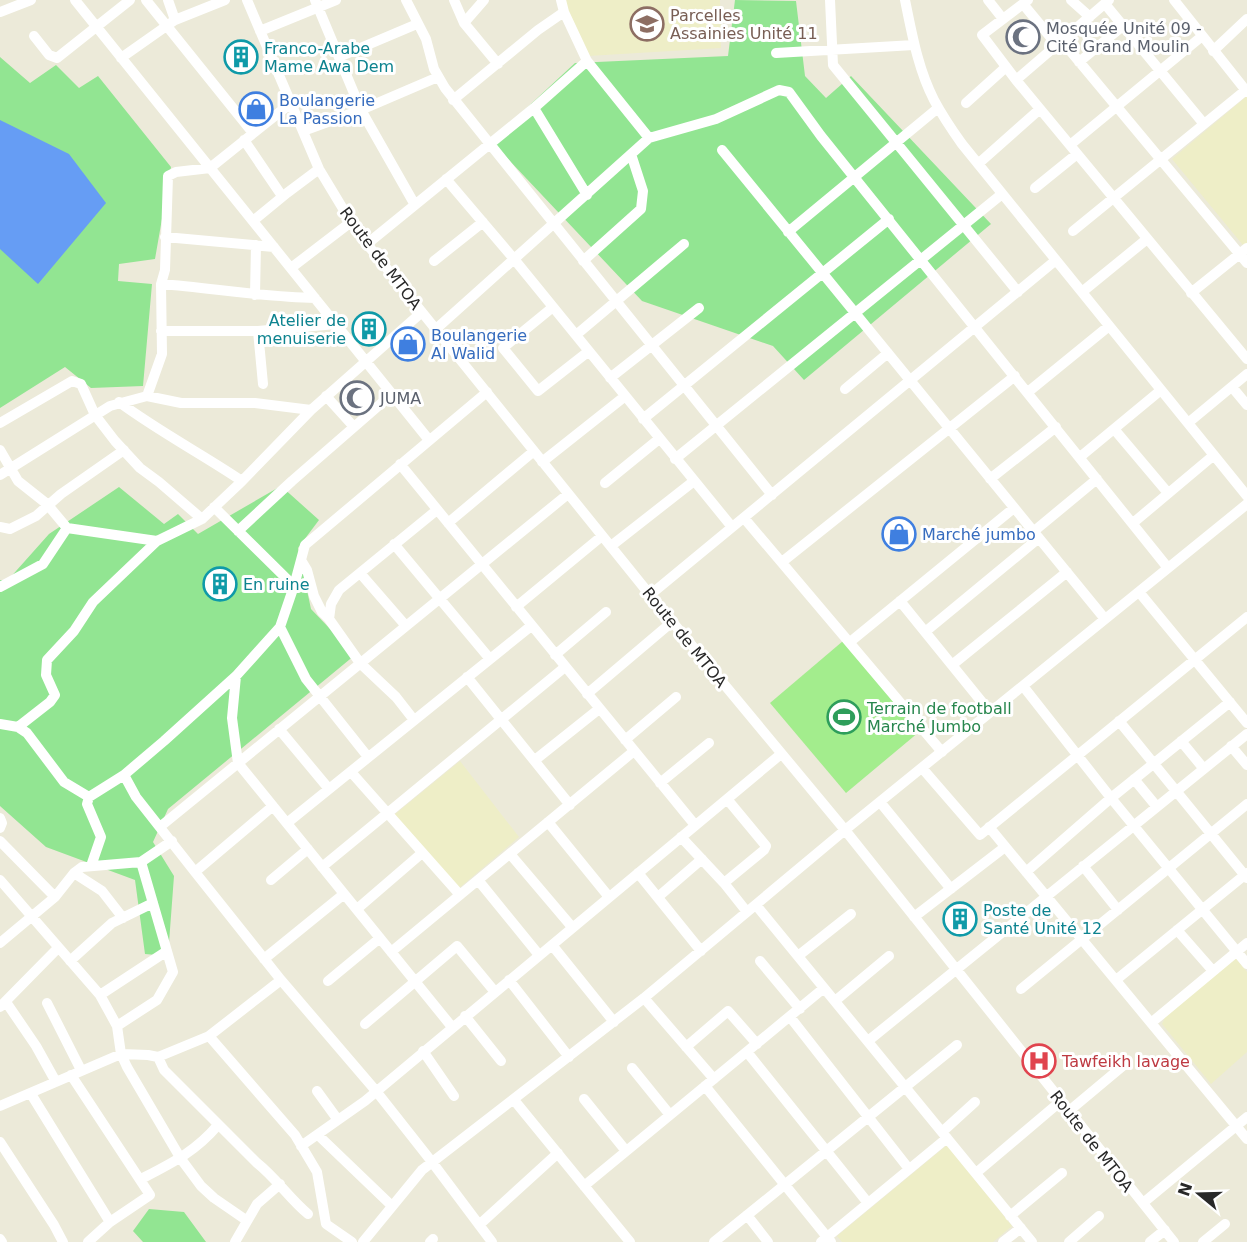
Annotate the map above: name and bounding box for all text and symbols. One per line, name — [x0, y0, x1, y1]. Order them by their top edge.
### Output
school or university icon: Parcelles Assainies Unité 11 — [629, 6, 665, 42]
place label: Parcelles Assainies Unité 11 — [670, 6, 818, 43]
mosque icon: Mosquée Unité 09 - Cité Grand Moulin — [1005, 19, 1041, 55]
place label: Mosquée Unité 09 - Cité Grand Moulin — [1046, 19, 1202, 56]
building icon: Franco-Arabe Mame Awa Dem — [223, 39, 259, 75]
place label: Franco-Arabe Mame Awa Dem — [264, 39, 394, 76]
shop icon: Boulangerie La Passion — [238, 91, 274, 127]
place label: Boulangerie La Passion — [279, 91, 375, 128]
street label: Route de MTOA — [336, 203, 425, 313]
place label: Atelier de menuiserie — [257, 311, 346, 348]
building icon: Atelier de menuiserie — [351, 311, 387, 347]
shop icon: Boulangerie Al Walid — [390, 326, 426, 362]
place label: Boulangerie Al Walid — [431, 326, 527, 363]
mosque icon: JUMA — [339, 380, 375, 416]
place label: JUMA — [379, 389, 421, 408]
shop icon: Marché jumbo — [881, 516, 917, 552]
place label: Marché jumbo — [922, 525, 1036, 544]
building icon: En ruine — [202, 566, 238, 602]
place label: En ruine — [243, 575, 309, 594]
street label: Route de MTOA — [638, 583, 731, 691]
sports icon: Terrain de football Marché Jumbo — [826, 699, 862, 735]
place label: Terrain de football Marché Jumbo — [866, 699, 1012, 736]
building icon: Poste de Santé Unité 12 — [942, 901, 978, 937]
place label: Poste de Santé Unité 12 — [983, 901, 1102, 938]
hospital icon: Tawfeikh lavage — [1021, 1043, 1057, 1079]
place label: Tawfeikh lavage — [1061, 1052, 1190, 1071]
street label: Route de MTOA — [1046, 1087, 1137, 1196]
north arrow — [1169, 1164, 1229, 1224]
text: N — [1174, 1180, 1196, 1199]

